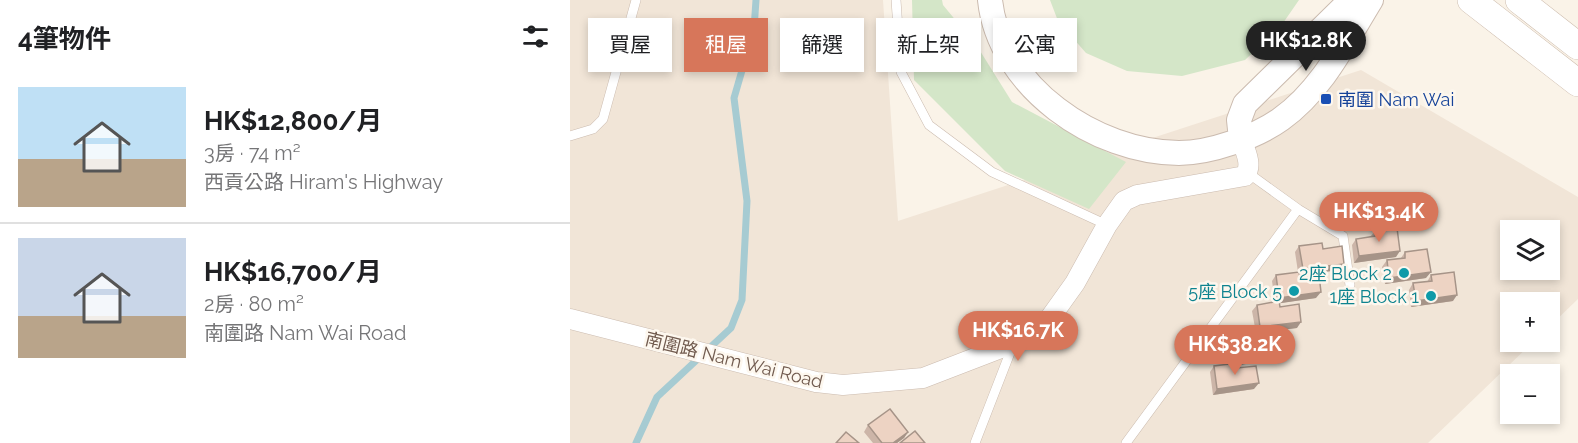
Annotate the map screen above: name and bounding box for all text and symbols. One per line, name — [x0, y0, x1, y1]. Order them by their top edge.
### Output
chip: 買屋 — [588, 18, 672, 72]
chip: 租屋 — [684, 18, 768, 72]
chip: 篩選 — [780, 18, 864, 72]
chip: 新上架 — [876, 18, 981, 72]
chip: 公寓 — [993, 18, 1077, 72]
icon: filters — [519, 20, 552, 53]
pin: HK$12.8K — [1244, 21, 1368, 72]
text: 4筆物件 — [18, 24, 111, 54]
text: HK$12.8K — [1260, 28, 1352, 52]
place label: 南圍 Nam Wai — [1338, 89, 1454, 110]
marker: 南圍 Nam Wai — [1319, 92, 1333, 106]
text: HK$12,800/月 — [204, 106, 382, 136]
icon: home — [66, 111, 138, 183]
text: 3房 · 74 m² — [204, 141, 301, 165]
text: 西貢公路 Hiram's Highway — [204, 170, 443, 194]
pin: HK$13.4K — [1317, 192, 1441, 243]
text: HK$13.4K — [1333, 199, 1425, 223]
map controls — [1500, 220, 1560, 424]
button: layers — [1500, 220, 1560, 280]
text: HK$16,700/月 — [204, 257, 382, 287]
icon: home — [66, 262, 138, 334]
place label: 2座 Block 2 — [1299, 263, 1392, 284]
marker: 2座 Block 2 — [1397, 266, 1411, 280]
place label: 5座 Block 5 — [1188, 281, 1282, 302]
marker: 5座 Block 5 — [1287, 284, 1301, 298]
place label: 1座 Block 1 — [1329, 286, 1419, 307]
marker: 1座 Block 1 — [1424, 289, 1438, 303]
text: 2房 · 80 m² — [204, 292, 304, 316]
button: + — [1500, 292, 1560, 352]
pin: HK$16.7K — [956, 311, 1080, 362]
text: HK$16.7K — [972, 318, 1064, 342]
text: 南圍路 Nam Wai Road — [204, 321, 406, 345]
pin: HK$38.2K — [1173, 325, 1297, 376]
street label: 南圍路 Nam Wai Road — [643, 328, 825, 392]
text: HK$38.2K — [1188, 332, 1282, 356]
button: − — [1500, 364, 1560, 424]

